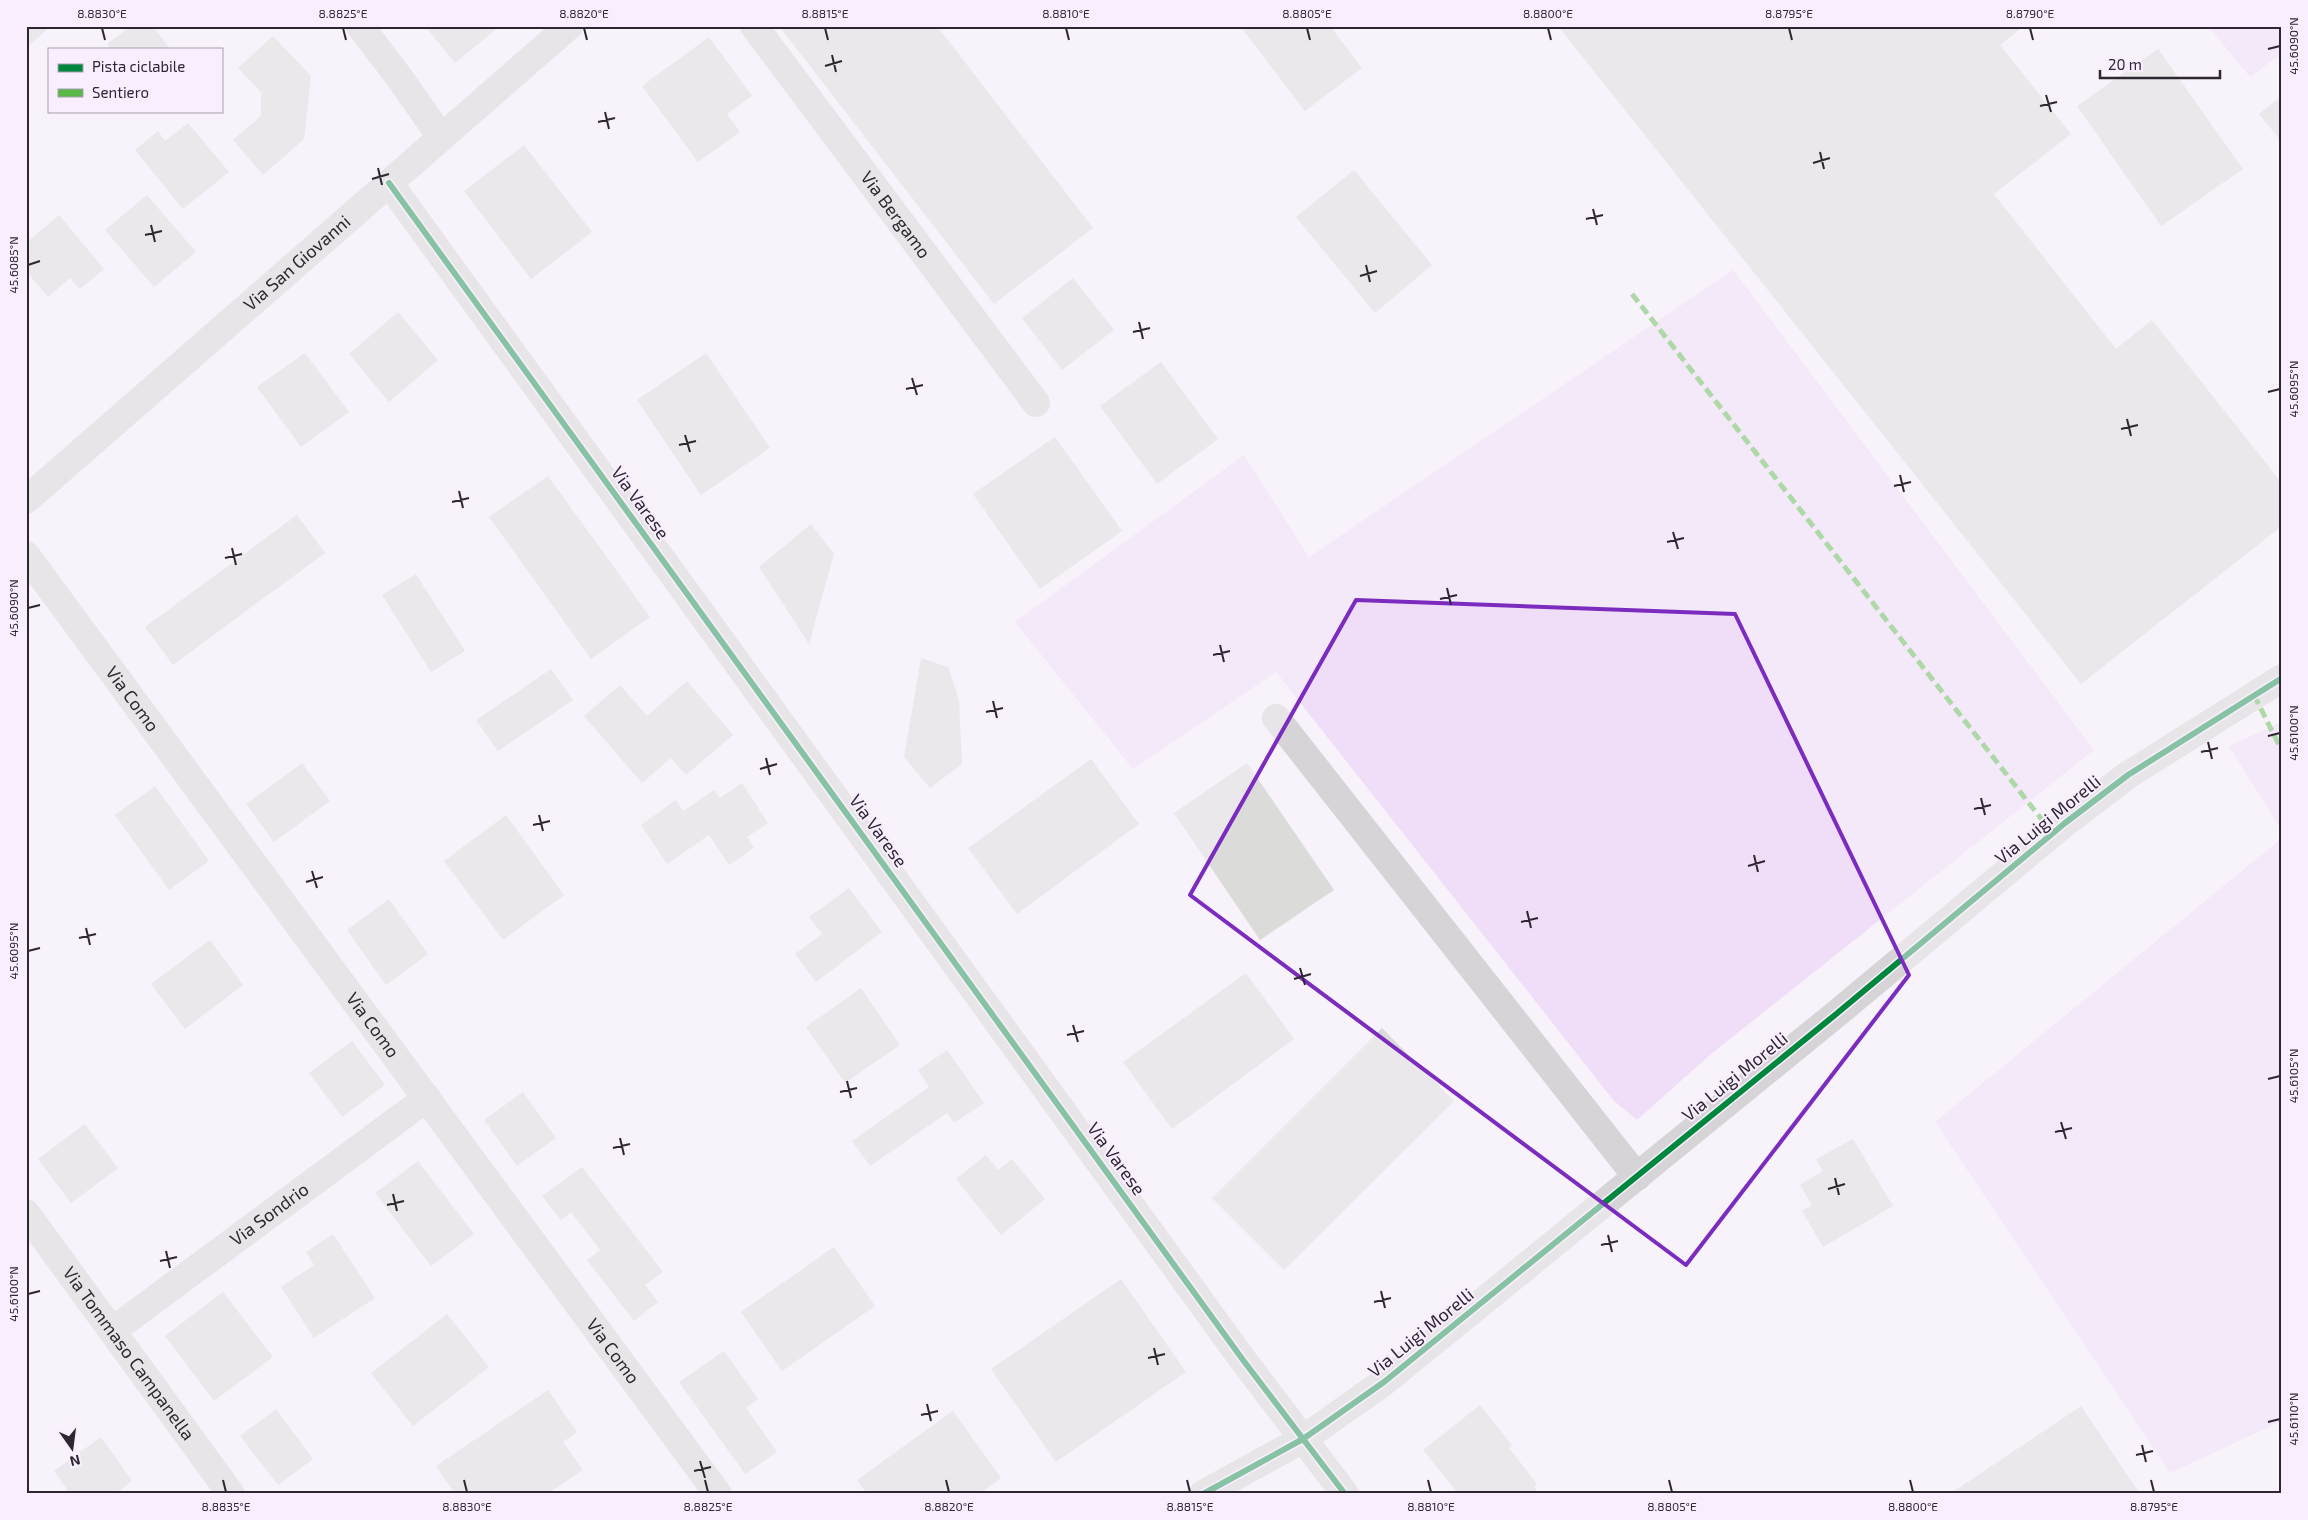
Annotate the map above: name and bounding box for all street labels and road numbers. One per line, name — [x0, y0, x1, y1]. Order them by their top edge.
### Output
street label: Via Bergamo — [856, 166, 936, 262]
street label: Via San Giovanni — [239, 210, 354, 315]
street label: Via Varese — [607, 462, 675, 543]
street label: Via Como — [102, 661, 164, 736]
street label: Via Luigi Morelli — [1990, 770, 2105, 869]
street label: Via Varese — [845, 790, 913, 871]
street label: Via Como — [342, 987, 405, 1062]
street label: Via Luigi Morelli — [1677, 1027, 1792, 1126]
street label: Via Varese — [1083, 1118, 1151, 1199]
street label: Via Sondrio — [225, 1177, 313, 1250]
street label: Via Tommaso Campanella — [59, 1262, 200, 1444]
street label: Via Luigi Morelli — [1363, 1283, 1478, 1382]
street label: Via Como — [582, 1314, 645, 1388]

